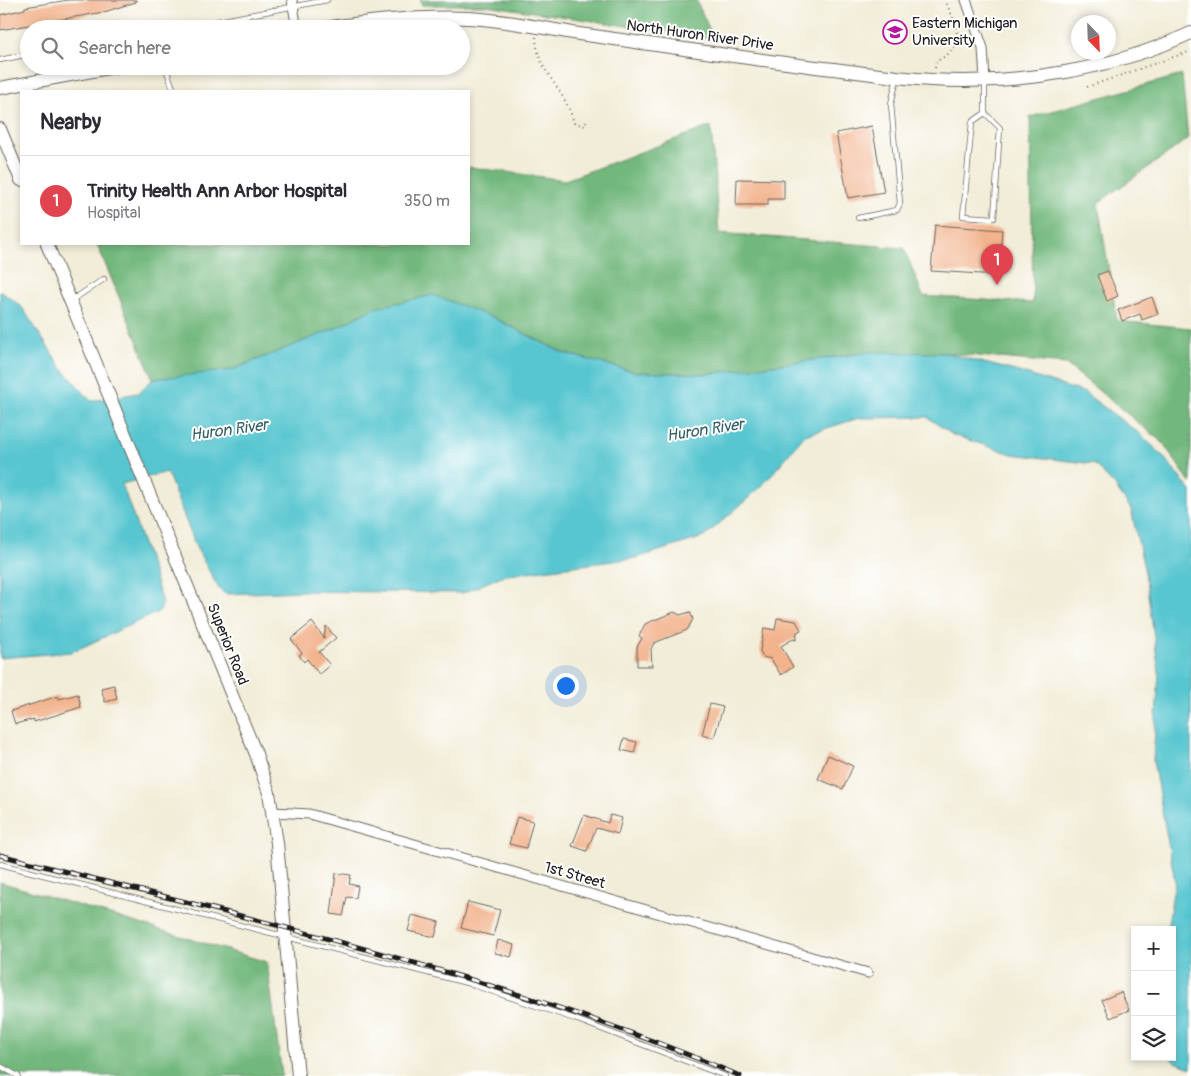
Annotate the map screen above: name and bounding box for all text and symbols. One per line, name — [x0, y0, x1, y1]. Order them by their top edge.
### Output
place label: Eastern Michigan University — [912, 14, 1018, 50]
north arrow — [1071, 15, 1116, 60]
street label: North Huron River Drive — [625, 16, 775, 55]
school or university icon: Eastern Michigan University — [882, 19, 908, 45]
search box — [20, 20, 470, 75]
icon: search — [38, 34, 66, 62]
text: Search here — [78, 36, 171, 60]
text: Nearby — [40, 109, 101, 136]
text: Trinity Health Ann Arbor Hospital — [87, 179, 347, 203]
text: 1 — [53, 191, 59, 211]
text: 350 m — [404, 191, 450, 211]
text: Hospital — [87, 203, 141, 223]
pin: 1 — [981, 244, 1013, 285]
water label: Huron River — [189, 414, 271, 445]
water label: Huron River — [665, 414, 747, 446]
street label: Superior Road — [203, 601, 253, 688]
your location — [553, 673, 579, 699]
street label: 1st Street — [542, 858, 608, 893]
map controls — [1131, 926, 1176, 1061]
button: + — [1131, 926, 1176, 971]
button: − — [1131, 971, 1176, 1016]
button: layers — [1131, 1016, 1176, 1061]

